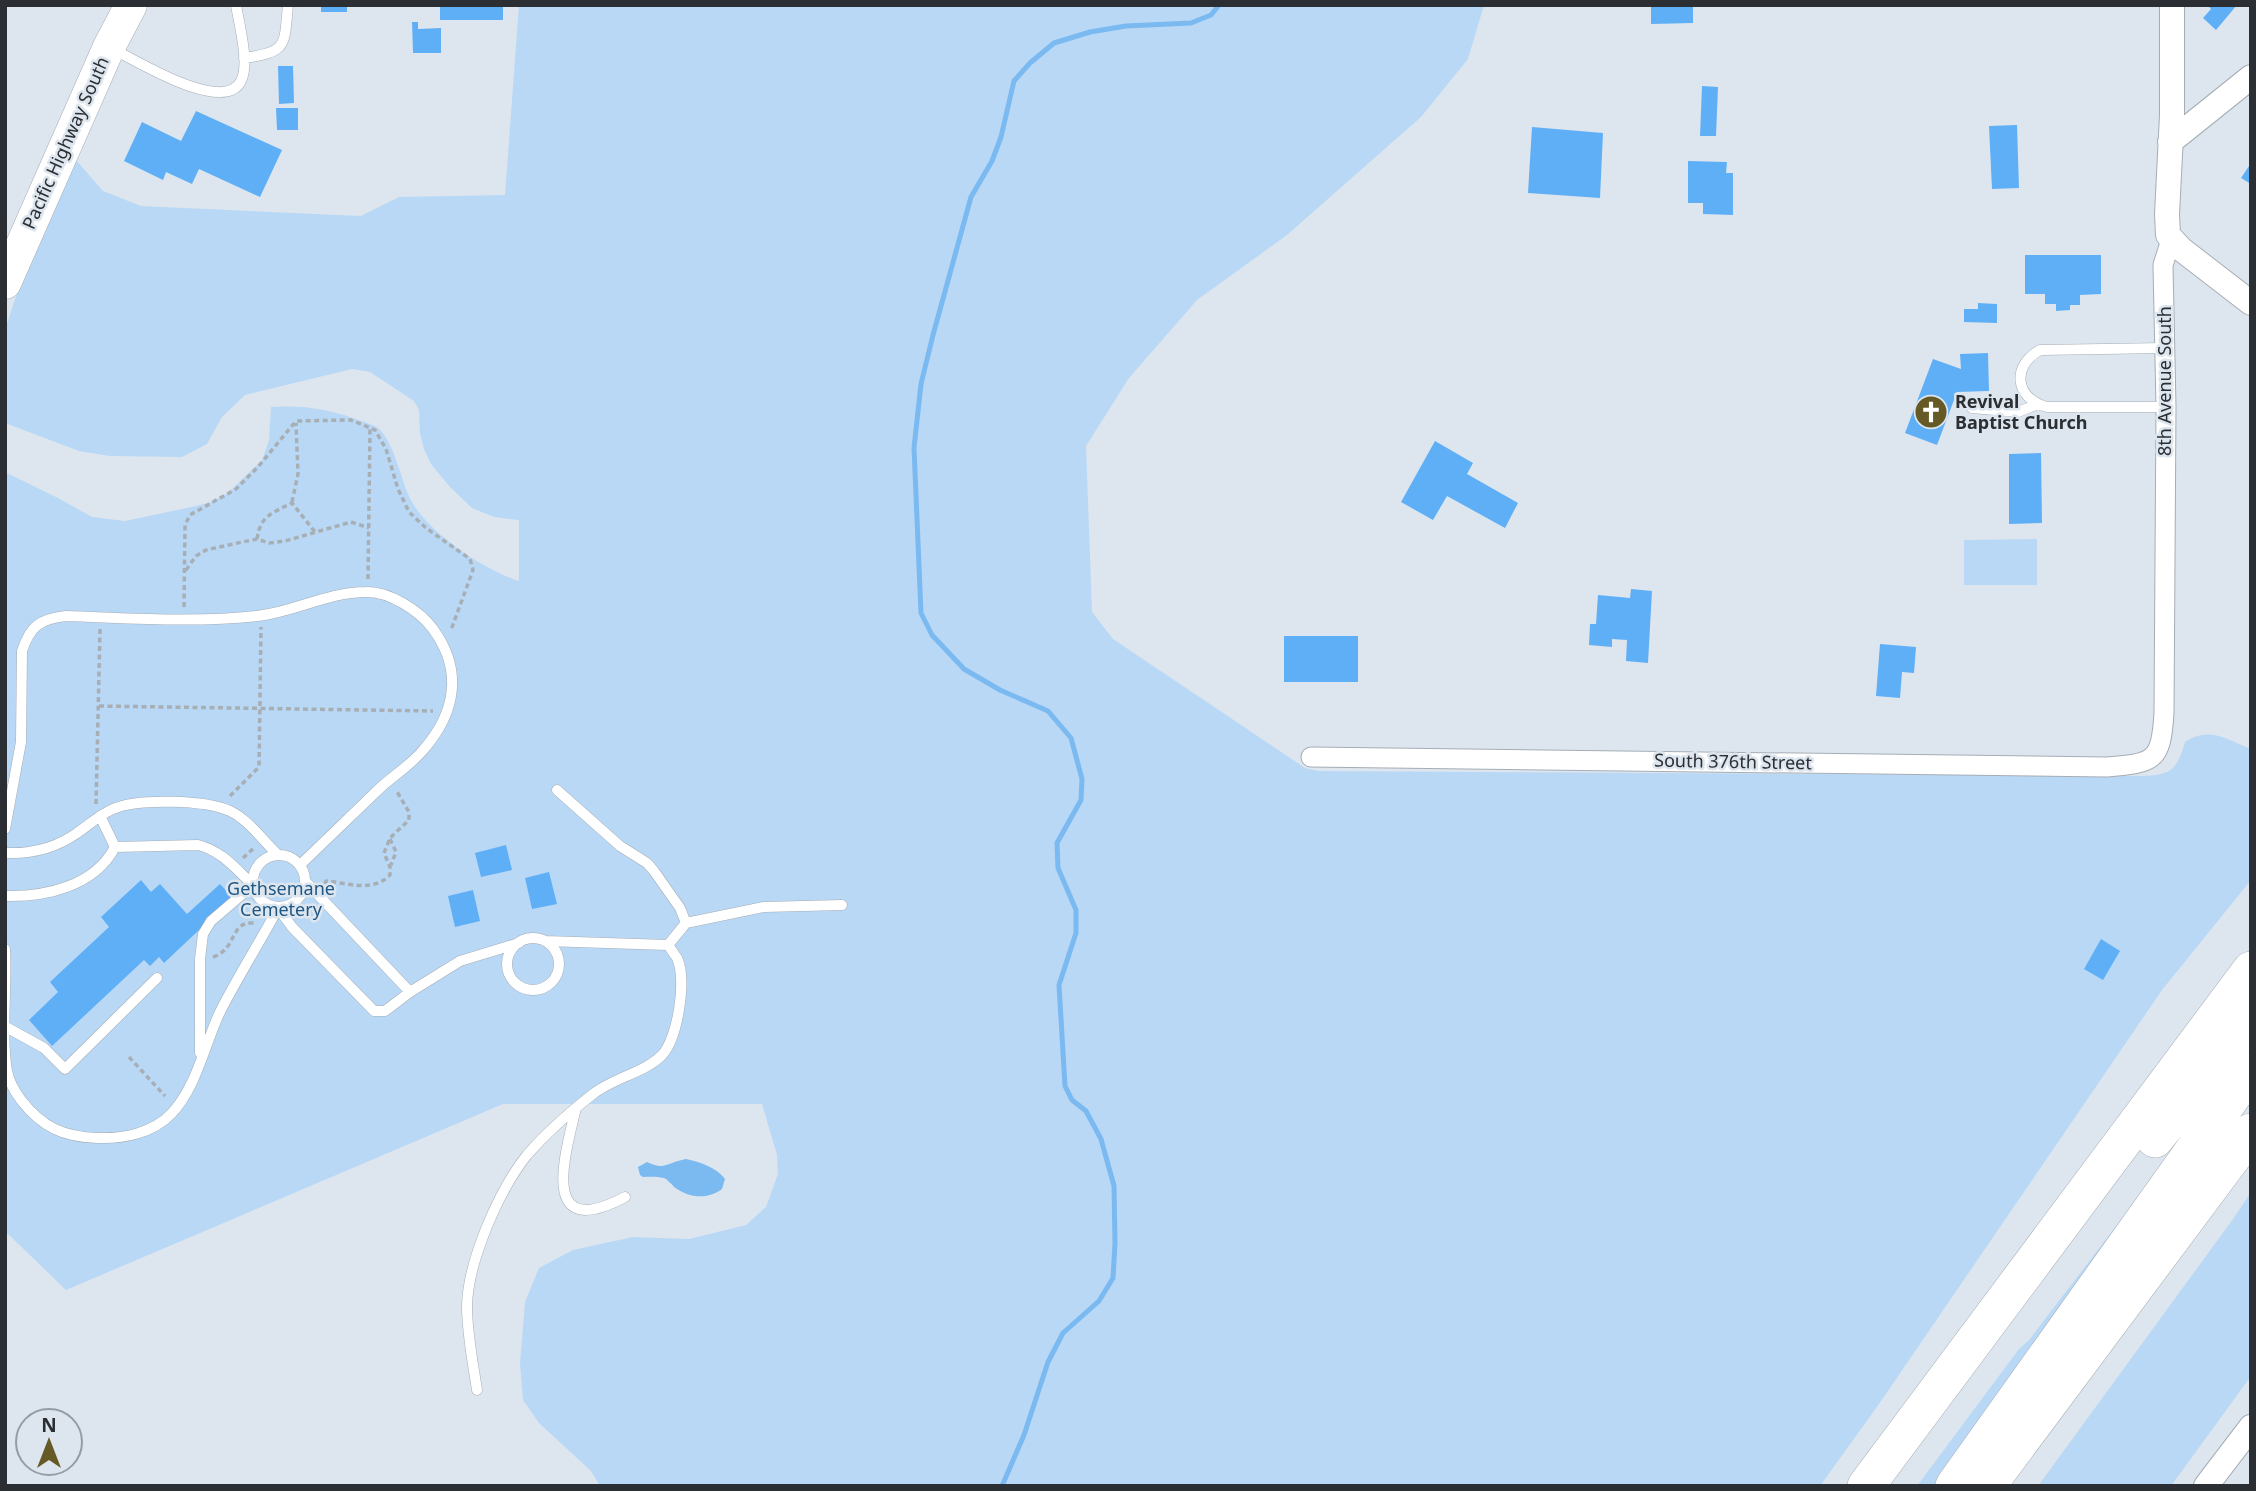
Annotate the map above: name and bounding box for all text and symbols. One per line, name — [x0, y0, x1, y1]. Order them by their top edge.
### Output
street label: Pacific Highway South — [16, 53, 114, 233]
street label: 8th Avenue South — [2152, 306, 2176, 456]
place label: Revival Baptist Church — [1955, 389, 2087, 434]
church icon: Revival Baptist Church — [1912, 393, 1950, 431]
street label: South 376th Street — [1654, 748, 1813, 774]
park label: Gethsemane Cemetery — [227, 876, 335, 921]
north arrow — [14, 1407, 84, 1477]
text: N — [41, 1412, 57, 1438]

